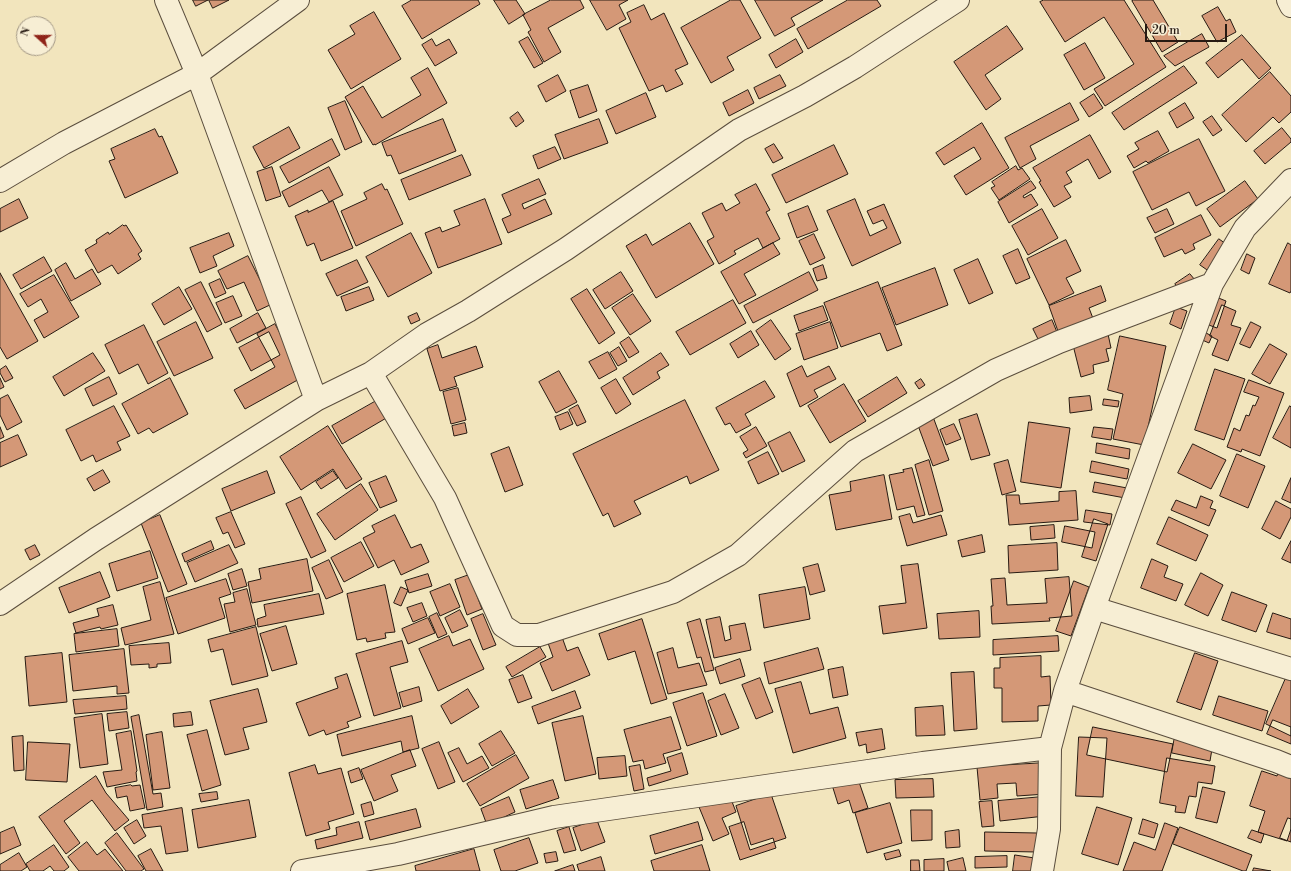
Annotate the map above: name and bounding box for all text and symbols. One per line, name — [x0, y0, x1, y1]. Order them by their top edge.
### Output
north arrow — [16, 16, 56, 56]
scale bar — [1147, 16, 1229, 42]
text: 20 m — [1152, 23, 1180, 38]
text: N — [18, 25, 34, 39]

